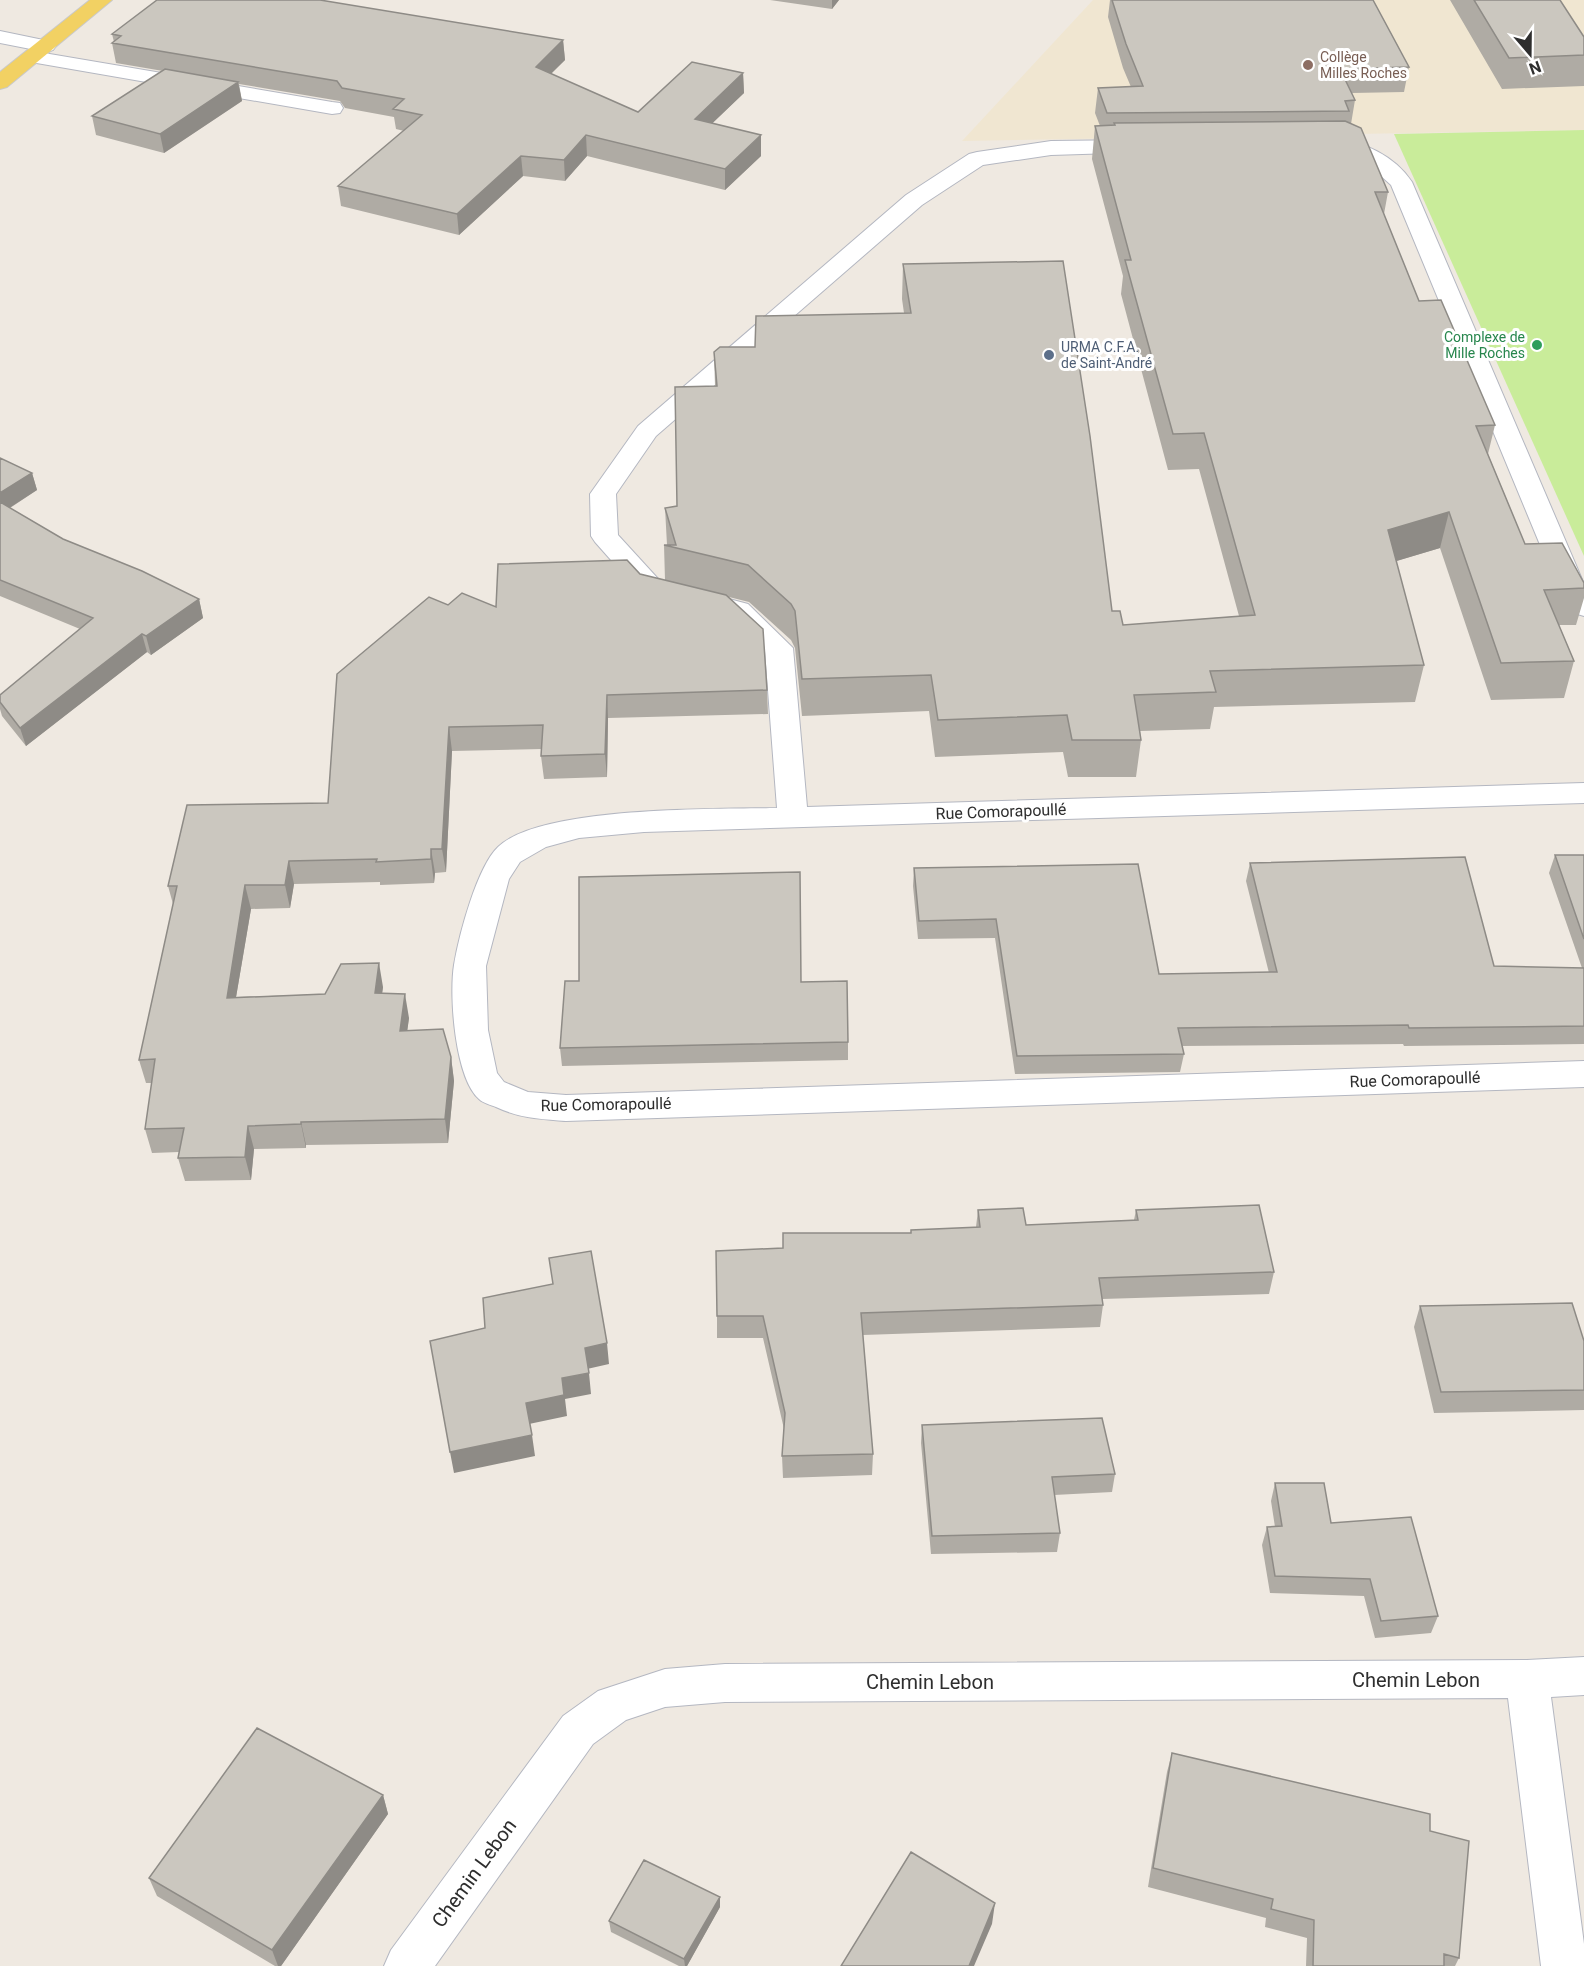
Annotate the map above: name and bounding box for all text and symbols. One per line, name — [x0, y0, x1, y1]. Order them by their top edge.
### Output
north arrow — [1500, 24, 1560, 84]
place label: Collège Milles Roches — [1320, 49, 1407, 81]
text: N — [1526, 57, 1544, 78]
marker: Collège Milles Roches — [1301, 58, 1315, 72]
place label: Complexe de Mille Roches — [1444, 329, 1525, 361]
marker: Complexe de Mille Roches — [1530, 338, 1544, 352]
place label: URMA C.F.A. de Saint-André — [1061, 339, 1152, 371]
marker: URMA C.F.A. de Saint-André — [1042, 348, 1056, 362]
street label: Rue Comorapoullé — [935, 800, 1067, 823]
street label: Rue Comorapoullé — [1349, 1068, 1481, 1091]
street label: Rue Comorapoullé — [540, 1094, 672, 1115]
street label: Chemin Lebon — [1352, 1668, 1480, 1692]
street label: Chemin Lebon — [866, 1670, 994, 1694]
street label: Chemin Lebon — [427, 1814, 521, 1932]

